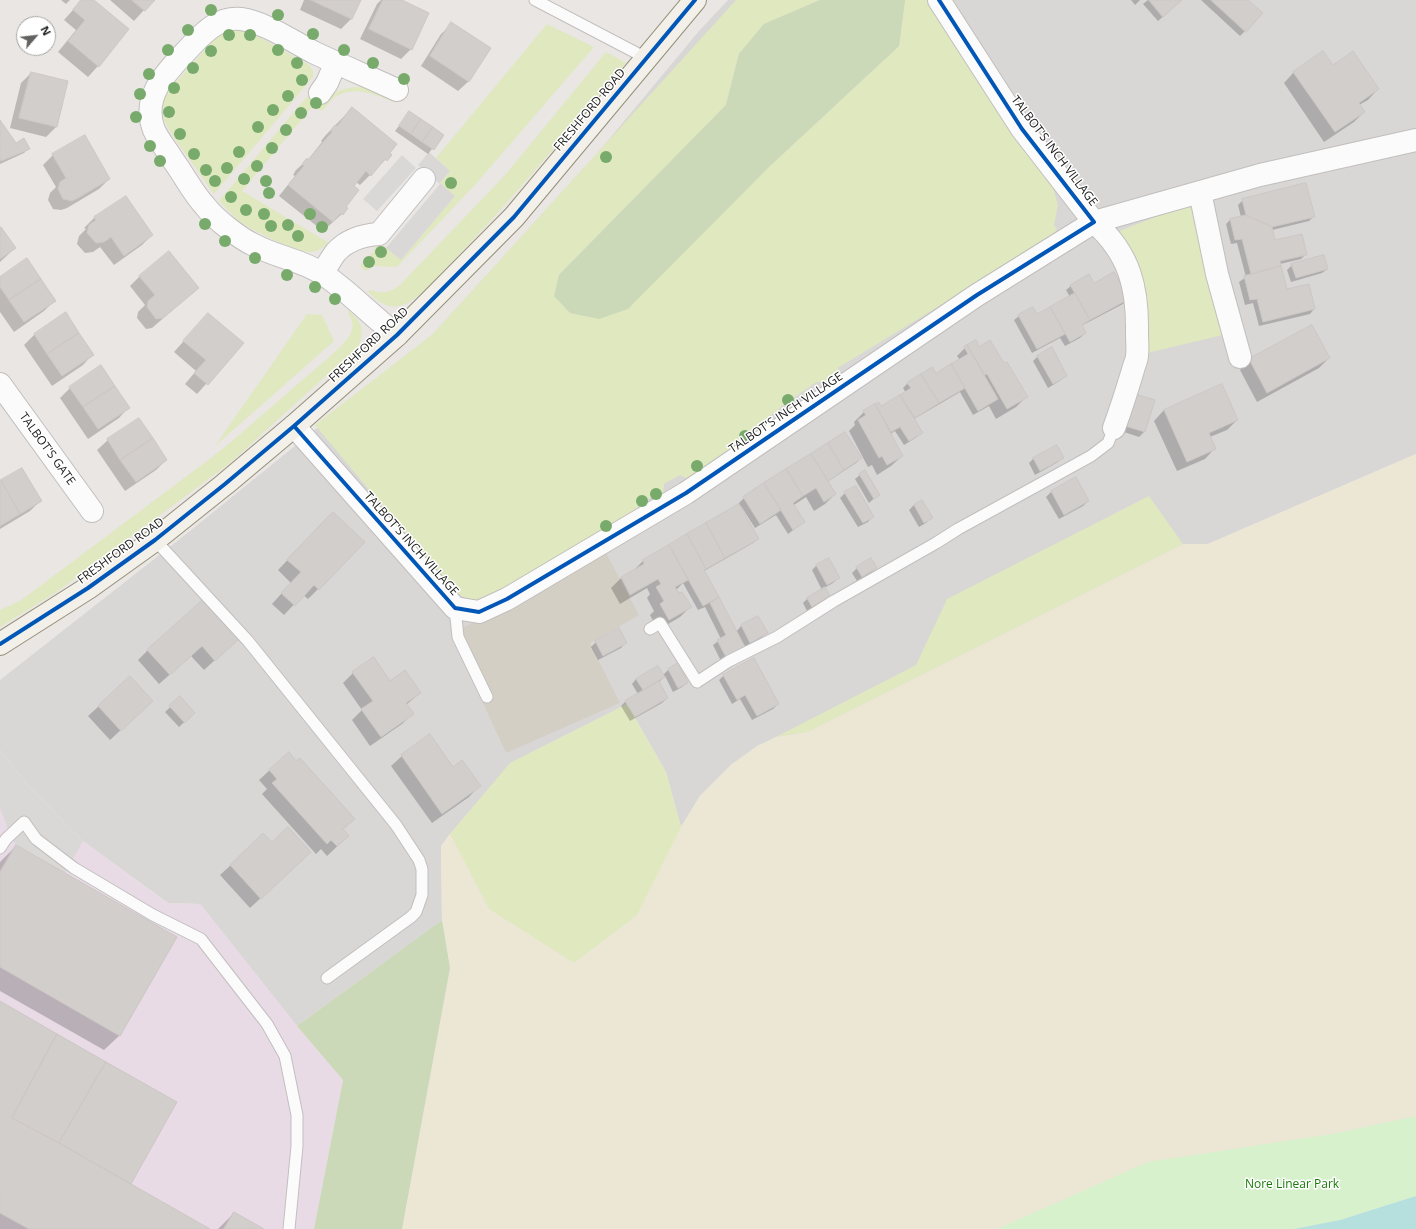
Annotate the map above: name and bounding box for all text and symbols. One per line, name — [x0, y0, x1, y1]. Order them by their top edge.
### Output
north arrow — [16, 16, 56, 56]
text: N — [37, 23, 55, 38]
street label: FRESHFORD ROAD — [551, 66, 629, 154]
street label: TALBOT'S INCH VILLAGE — [1008, 93, 1100, 209]
street label: FRESHFORD ROAD — [326, 304, 412, 386]
street label: TALBOT'S INCH VILLAGE — [726, 369, 846, 457]
street label: TALBOT'S GATE — [16, 410, 78, 488]
street label: TALBOT'S INCH VILLAGE — [361, 489, 461, 599]
street label: FRESHFORD ROAD — [75, 515, 167, 587]
park label: Nore Linear Park — [1245, 1178, 1339, 1192]

